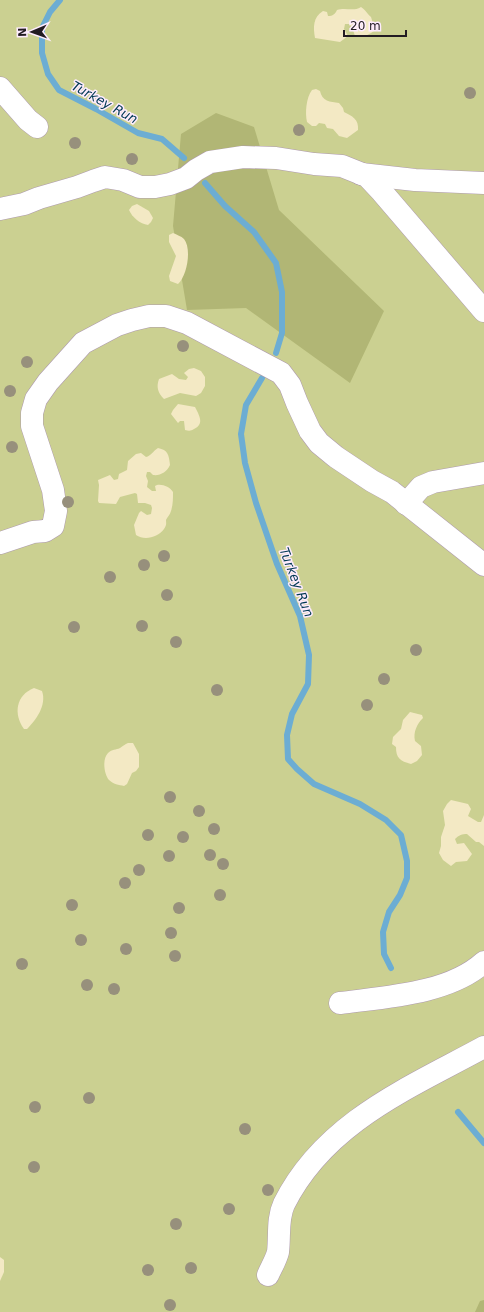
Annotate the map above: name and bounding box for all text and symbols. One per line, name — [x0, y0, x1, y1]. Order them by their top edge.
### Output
north arrow — [12, 12, 52, 52]
scale bar — [344, 12, 406, 38]
text: 20 m — [350, 19, 381, 33]
text: N — [16, 27, 29, 37]
water label: Turkey Run — [69, 78, 140, 127]
water label: Turkey Run — [276, 545, 317, 619]

